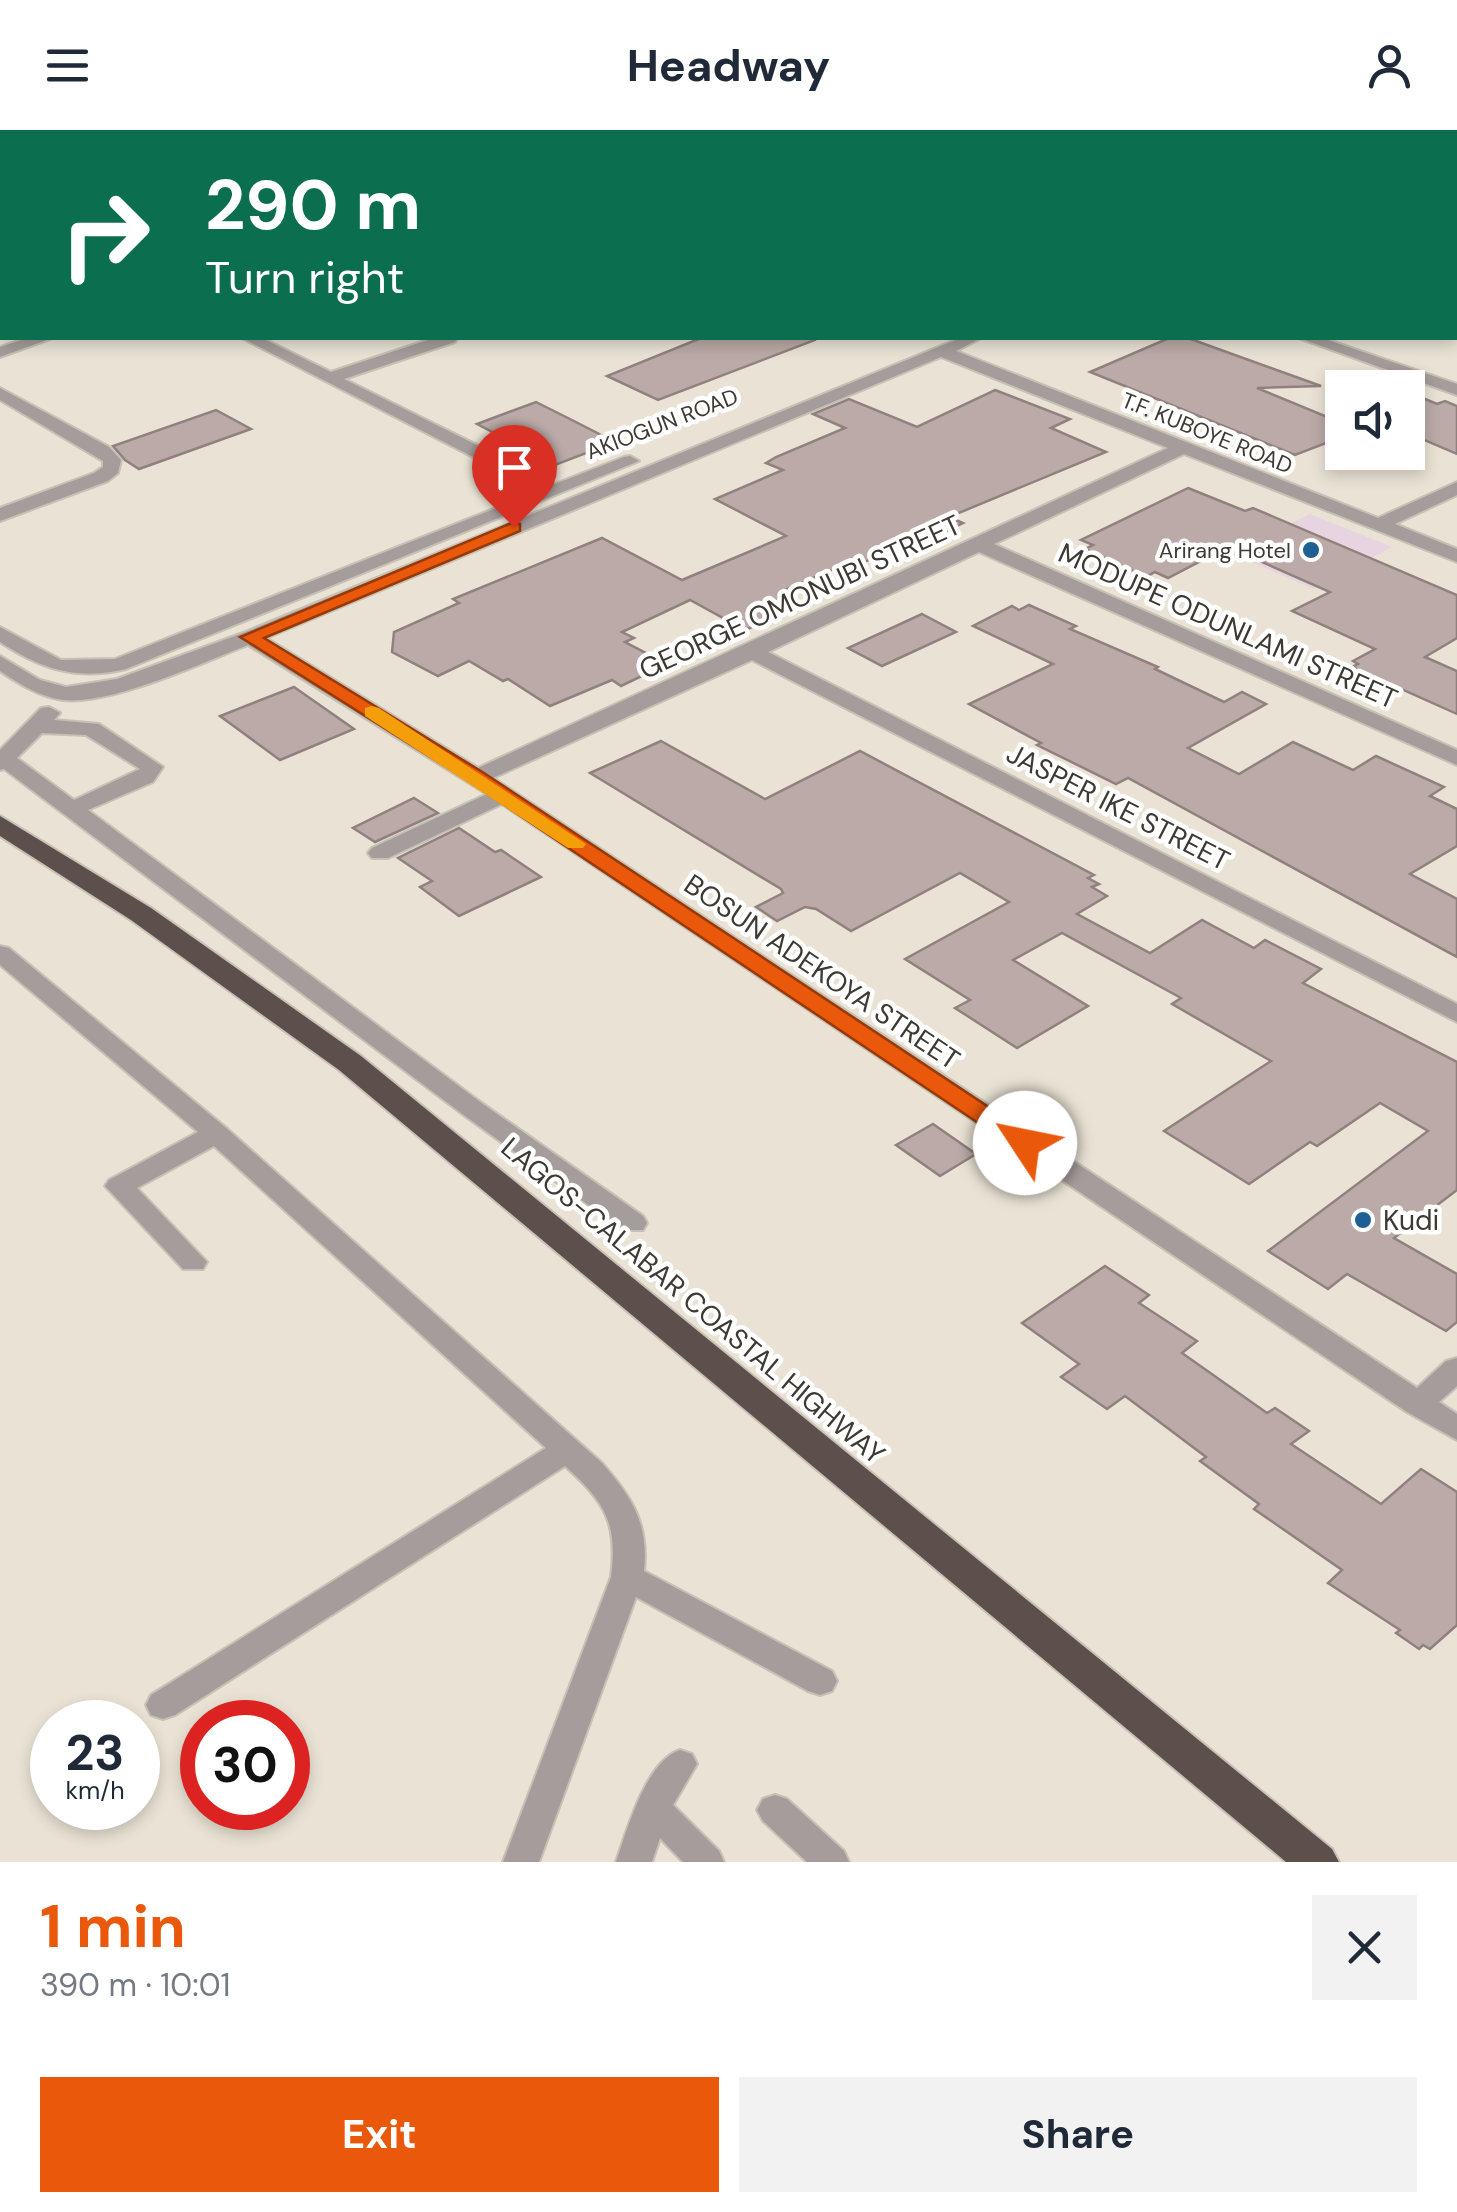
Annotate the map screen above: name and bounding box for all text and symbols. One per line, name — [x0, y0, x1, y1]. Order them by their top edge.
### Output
text: Headway — [627, 36, 830, 95]
icon: menu — [40, 38, 95, 93]
icon: person — [1362, 38, 1417, 93]
text: 290 m — [205, 160, 421, 251]
icon: right — [40, 170, 170, 300]
text: Turn right — [205, 248, 404, 307]
map controls — [1325, 370, 1425, 470]
button: sound — [1325, 370, 1425, 470]
street label: AKIOGUN ROAD — [582, 382, 742, 466]
street label: T.F. KUBOYE ROAD — [1117, 385, 1297, 481]
pin — [472, 425, 557, 528]
icon: arrive — [487, 440, 542, 495]
street label: GEORGE OMONUBI STREET — [633, 506, 967, 688]
street label: MODUPE ODUNLAMI STREET — [1053, 534, 1403, 718]
place label: Arirang Hotel — [1159, 536, 1291, 565]
marker: Arirang Hotel — [1300, 539, 1322, 561]
street label: JASPER IKE STREET — [1000, 735, 1236, 879]
street label: BOSUN ADEKOYA STREET — [677, 866, 967, 1078]
position arrow — [973, 1091, 1077, 1195]
street label: LAGOS-CALABAR COASTAL HIGHWAY — [493, 1129, 893, 1473]
place label: Kudi — [1383, 1202, 1439, 1239]
marker: Kudi — [1352, 1209, 1374, 1231]
speed limit sign: 30 — [180, 1700, 310, 1830]
text: 23 — [66, 1720, 125, 1786]
text: km/h — [65, 1774, 125, 1807]
text: 1 min — [40, 1887, 186, 1966]
button: close — [1312, 1895, 1417, 2000]
text: 390 m · 10:01 — [40, 1964, 231, 2006]
button: Exit — [40, 2077, 719, 2192]
button: Share — [739, 2077, 1417, 2192]

